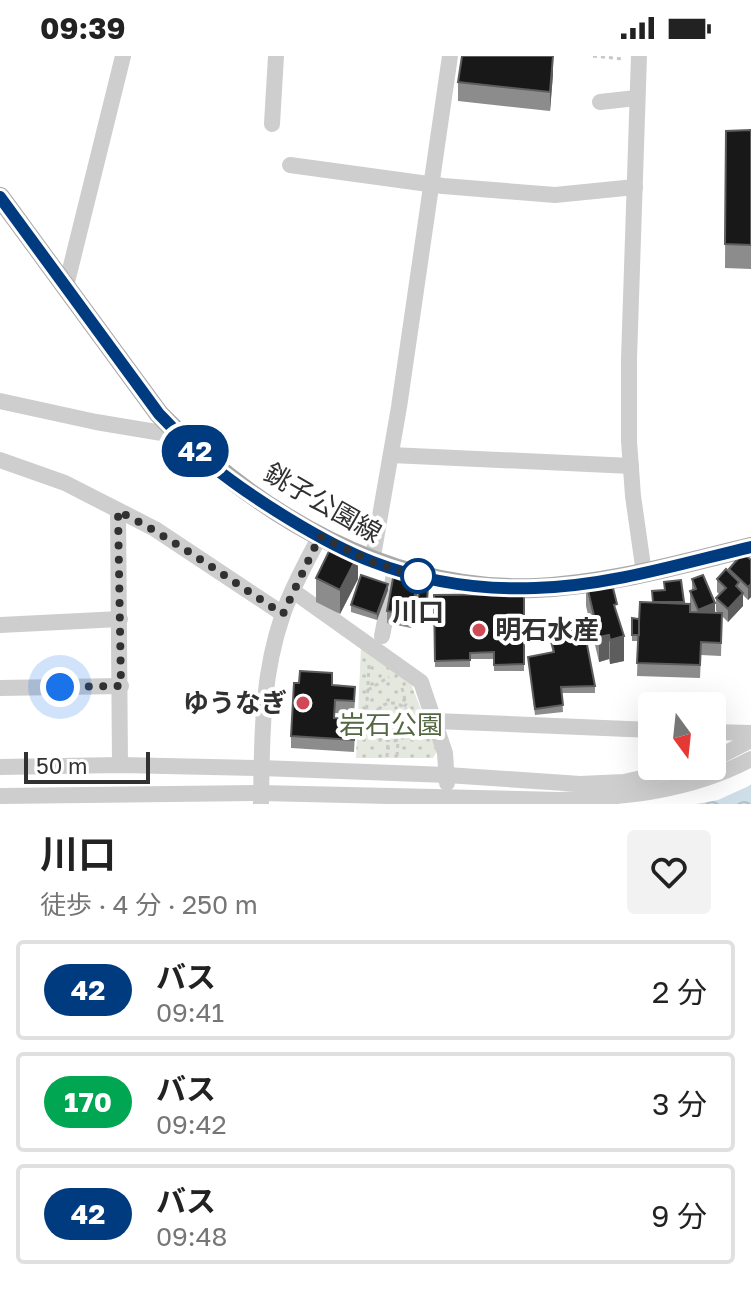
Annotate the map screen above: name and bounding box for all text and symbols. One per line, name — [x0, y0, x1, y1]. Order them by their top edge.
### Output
text: 09:39 — [40, 10, 126, 46]
line badge: 42 — [159, 425, 231, 477]
text: 42 — [178, 434, 212, 467]
street label: 銚子公園線 — [259, 457, 387, 548]
marker: 川口 — [401, 559, 435, 593]
place label: 川口 — [392, 596, 444, 627]
place label: 明石水産 — [495, 614, 599, 645]
marker: 明石水産 — [470, 621, 488, 639]
your location — [40, 667, 80, 707]
place label: ゆうなぎ — [183, 687, 287, 718]
north arrow — [638, 692, 726, 780]
map controls — [638, 692, 726, 780]
marker: ゆうなぎ — [294, 694, 312, 712]
park label: 岩石公園 — [339, 709, 443, 740]
scale bar — [24, 748, 150, 784]
text: 50 m — [36, 752, 87, 779]
button: heart — [627, 830, 711, 914]
text: 川口 — [40, 831, 116, 876]
text: 徒歩 · 4 分 · 250 m — [40, 889, 258, 920]
text: バス — [156, 959, 216, 995]
text: 42 — [71, 973, 105, 1006]
text: 2 分 — [652, 974, 707, 1010]
text: 09:41 — [156, 997, 224, 1028]
text: バス — [156, 1071, 216, 1107]
text: 170 — [64, 1085, 112, 1118]
text: 3 分 — [652, 1086, 707, 1122]
text: 09:42 — [156, 1109, 227, 1140]
text: バス — [156, 1183, 216, 1219]
text: 42 — [71, 1197, 105, 1230]
text: 9 分 — [651, 1198, 707, 1234]
text: 09:48 — [156, 1221, 227, 1252]

